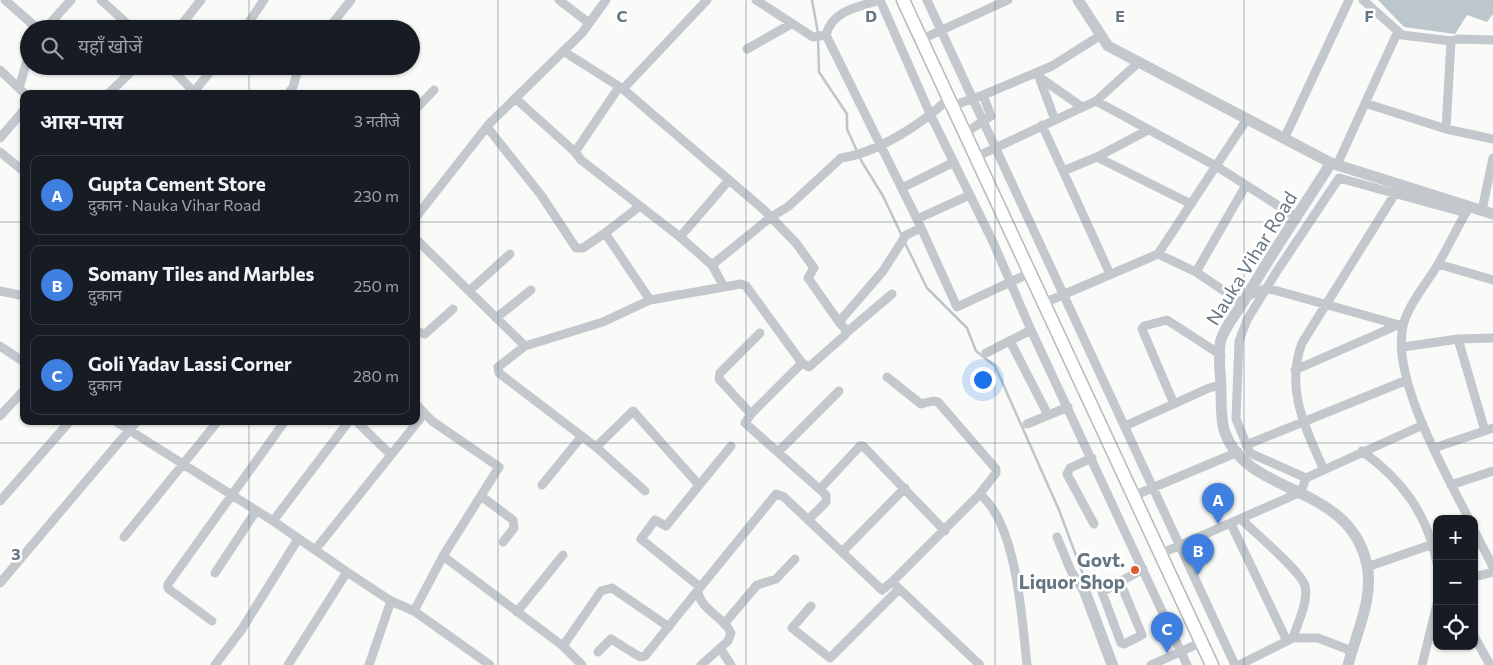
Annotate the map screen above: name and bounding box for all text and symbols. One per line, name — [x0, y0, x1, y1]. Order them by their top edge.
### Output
text: C — [617, 6, 628, 25]
text: D — [865, 6, 877, 25]
text: E — [1115, 6, 1125, 25]
text: F — [1364, 6, 1374, 25]
search box — [20, 20, 420, 75]
icon: search — [38, 34, 66, 62]
text: यहाँ खोजें — [78, 34, 142, 57]
text: आस-पास — [40, 108, 123, 133]
text: 3 नतीजे — [354, 111, 400, 130]
text: Gupta Cement Store — [88, 172, 266, 195]
text: A — [51, 186, 63, 205]
text: 230 m — [354, 186, 399, 205]
street label: Nauka Vihar Road — [1201, 187, 1301, 329]
text: दुकान · Nauka Vihar Road — [88, 195, 261, 214]
text: Somany Tiles and Marbles — [88, 262, 314, 285]
text: B — [52, 276, 62, 295]
text: 250 m — [353, 276, 399, 295]
text: दुकान — [88, 285, 122, 304]
text: Goli Yadav Lassi Corner — [88, 352, 292, 375]
text: C — [52, 366, 62, 385]
text: 280 m — [353, 366, 399, 385]
your location — [970, 367, 996, 393]
text: दुकान — [88, 375, 122, 394]
pin: A — [1202, 483, 1234, 524]
map controls — [1433, 515, 1478, 650]
button: + — [1433, 515, 1478, 560]
pin: B — [1182, 534, 1214, 575]
text: 3 — [11, 544, 21, 563]
place label: Govt. Liquor Shop — [1019, 548, 1125, 593]
button: − — [1433, 560, 1478, 605]
marker: Govt. Liquor Shop — [1129, 564, 1141, 576]
button: locate — [1433, 605, 1478, 650]
pin: C — [1151, 612, 1183, 653]

